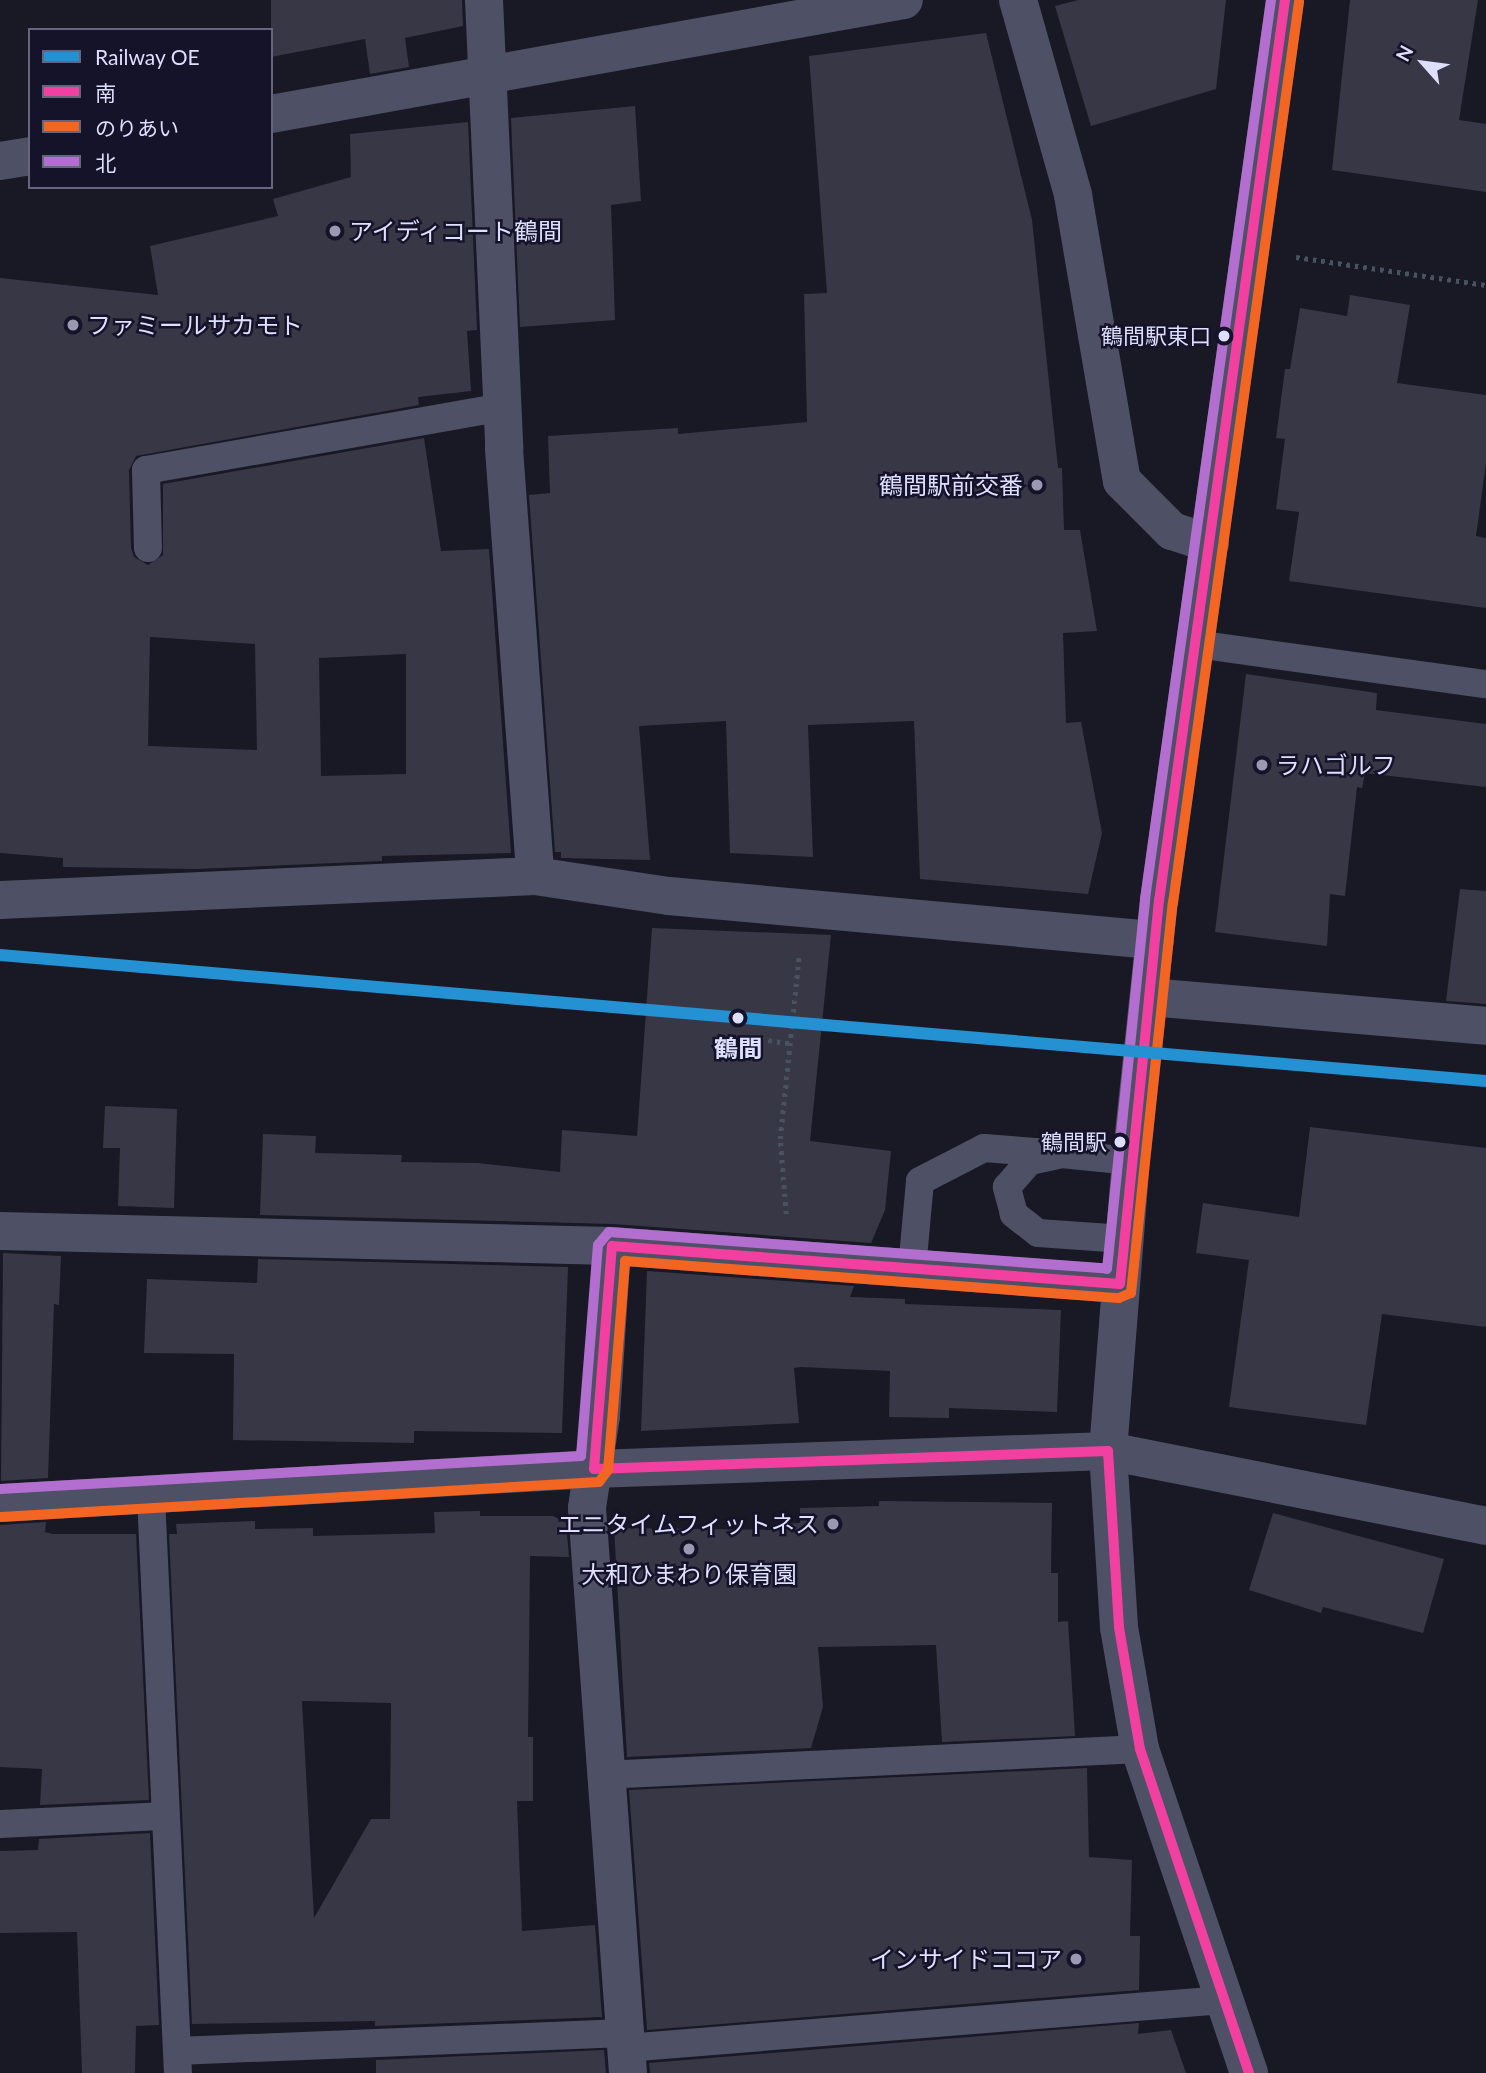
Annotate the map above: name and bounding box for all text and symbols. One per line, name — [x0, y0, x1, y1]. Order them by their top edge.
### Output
legend — [28, 28, 273, 189]
north arrow — [1388, 28, 1458, 98]
text: N — [1390, 41, 1418, 65]
text: Railway OE — [95, 44, 200, 69]
text: 南 — [95, 80, 116, 105]
text: のりあい — [95, 115, 179, 140]
text: 北 — [95, 150, 116, 175]
place label: アイディコート鶴間 — [349, 217, 565, 245]
marker: アイディコート鶴間 — [327, 223, 343, 239]
place label: ファミールサカモト — [87, 311, 303, 339]
marker: ファミールサカモト — [65, 317, 81, 333]
place label: 鶴間駅東口 — [1101, 323, 1211, 349]
marker: 鶴間駅東口 — [1217, 329, 1231, 343]
place label: 鶴間駅前交番 — [879, 471, 1023, 499]
marker: 鶴間駅前交番 — [1029, 477, 1045, 493]
place label: ラハゴルフ — [1276, 751, 1396, 779]
marker: ラハゴルフ — [1254, 757, 1270, 773]
marker: 鶴間 — [726, 1006, 750, 1030]
place label: 鶴間 — [714, 1034, 762, 1062]
place label: 鶴間駅 — [1041, 1129, 1107, 1155]
marker: 鶴間駅 — [1113, 1135, 1127, 1149]
place label: エニタイムフィットネス — [555, 1510, 819, 1538]
marker: エニタイムフィットネス — [825, 1516, 841, 1532]
marker: 大和ひまわり保育園 — [681, 1541, 697, 1557]
place label: 大和ひまわり保育園 — [581, 1560, 797, 1588]
place label: インサイドココア — [870, 1945, 1062, 1973]
marker: インサイドココア — [1068, 1951, 1084, 1967]

